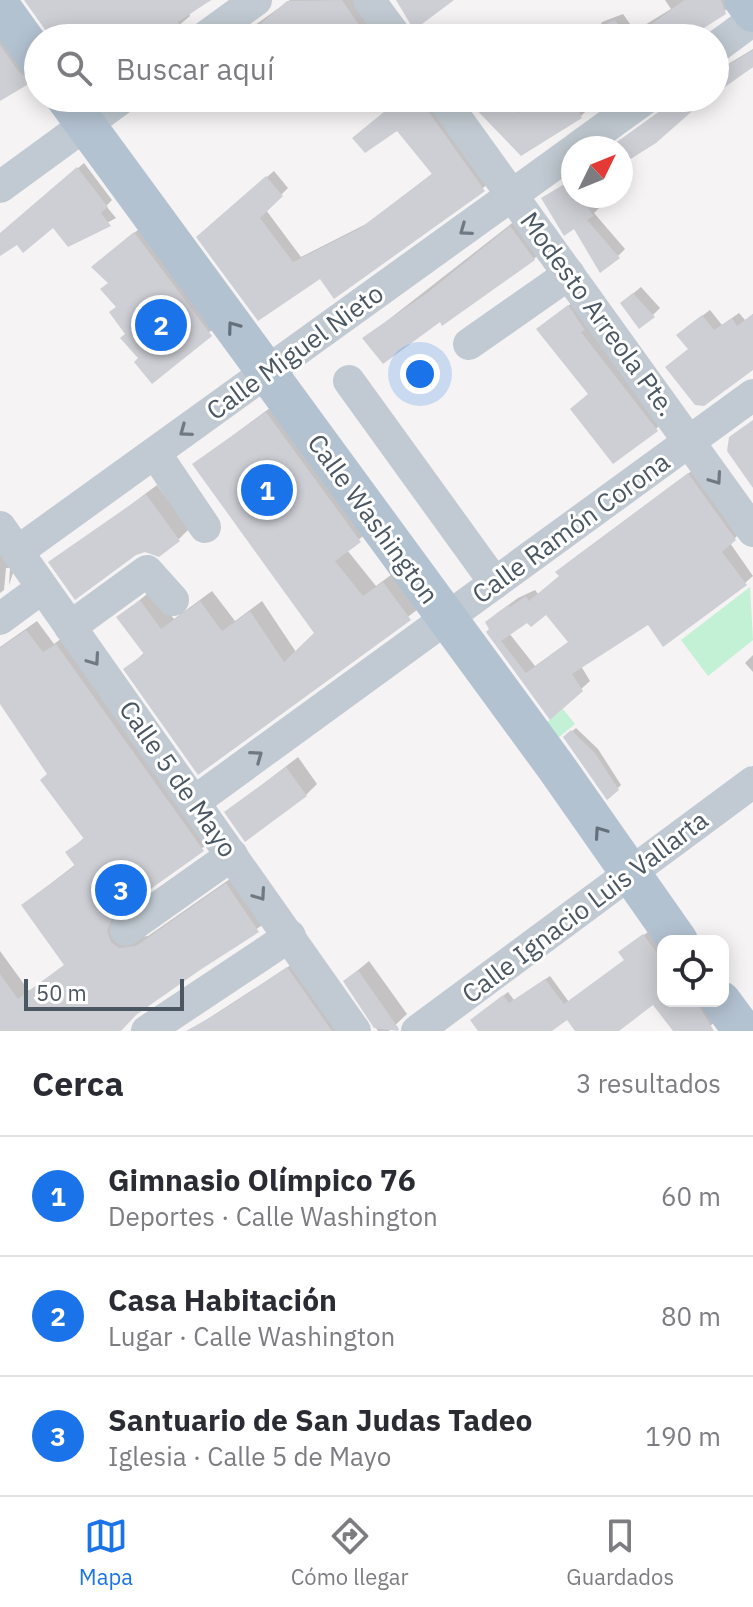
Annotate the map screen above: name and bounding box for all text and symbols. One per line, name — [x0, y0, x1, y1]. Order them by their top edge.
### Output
search box — [24, 24, 729, 112]
icon: search — [52, 46, 96, 90]
text: Buscar aquí — [116, 49, 274, 88]
north arrow — [561, 136, 633, 208]
street label: Modesto Arreola Pte. — [513, 205, 684, 422]
one-way arrow — [459, 220, 473, 234]
street label: Calle Miguel Nieto — [199, 276, 390, 427]
pin: 2 — [135, 295, 187, 355]
one-way arrow — [228, 322, 243, 336]
your location — [400, 354, 440, 394]
one-way arrow — [180, 421, 194, 436]
street label: Calle Washington — [301, 427, 447, 610]
street label: Calle Ramón Corona — [465, 444, 676, 610]
pin: 1 — [241, 460, 293, 520]
one-way arrow — [706, 471, 721, 485]
one-way arrow — [84, 651, 98, 665]
street label: Calle 5 de Mayo — [112, 693, 246, 864]
one-way arrow — [249, 751, 263, 766]
street label: Calle Ignacio Luis Vallarta — [454, 802, 714, 1010]
one-way arrow — [595, 826, 610, 840]
pin: 3 — [95, 860, 147, 920]
one-way arrow — [250, 886, 265, 900]
map controls — [657, 935, 729, 1007]
button: locate — [657, 935, 729, 1007]
scale bar — [24, 975, 184, 1011]
text: 50 m — [36, 978, 87, 1007]
text: Cerca — [32, 1061, 124, 1105]
text: 3 resultados — [576, 1066, 721, 1100]
text: Gimnasio Olímpico 76 — [108, 1160, 416, 1199]
text: 1 — [50, 1179, 66, 1213]
text: 60 m — [661, 1179, 721, 1213]
text: Deportes · Calle Washington — [108, 1199, 438, 1233]
text: Casa Habitación — [108, 1280, 337, 1319]
text: 2 — [50, 1299, 66, 1333]
text: 80 m — [661, 1299, 721, 1333]
text: Lugar · Calle Washington — [108, 1319, 395, 1353]
text: Santuario de San Judas Tadeo — [108, 1400, 532, 1439]
text: 3 — [50, 1419, 66, 1453]
text: 190 m — [645, 1419, 721, 1453]
text: Iglesia · Calle 5 de Mayo — [108, 1439, 391, 1473]
tab: Mapa — [79, 1514, 133, 1591]
tab: Cómo llegar — [291, 1514, 409, 1591]
tab: Guardados — [566, 1514, 674, 1591]

